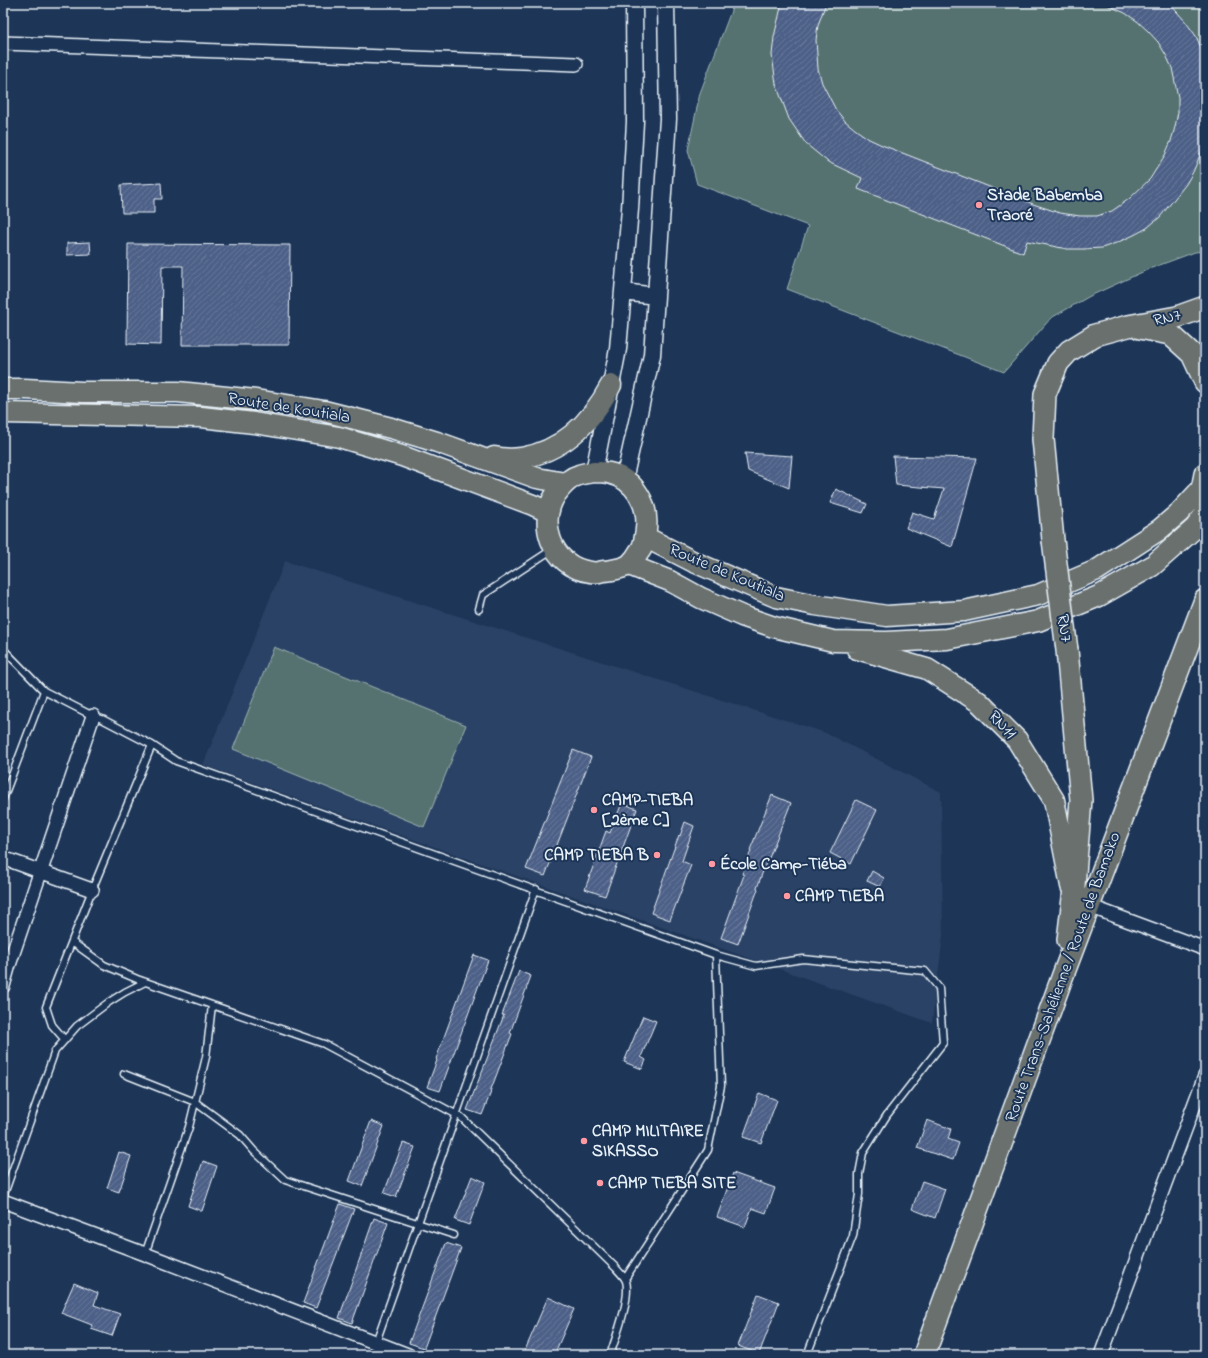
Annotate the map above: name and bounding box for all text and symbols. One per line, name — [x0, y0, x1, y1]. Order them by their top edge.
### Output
place label: Stade Babemba Traoré — [987, 183, 1103, 228]
marker: Stade Babemba Traoré — [974, 200, 984, 210]
street label: RN7 — [1151, 303, 1183, 333]
street label: Route de Koutiala — [226, 386, 352, 430]
street label: Route de Koutiala — [665, 537, 789, 609]
street label: RN7 — [1050, 613, 1078, 643]
street label: RN11 — [982, 705, 1022, 746]
place label: CAMP-TIEBA [2ème C] — [602, 788, 693, 833]
marker: CAMP-TIEBA [2ème C] — [589, 805, 599, 815]
street label: Route Trans-Sahélienne / Route de Bamako — [999, 828, 1127, 1125]
place label: CAMP TIEBA B — [544, 843, 650, 868]
marker: CAMP TIEBA B — [652, 850, 662, 860]
place label: École Camp-Tiéba — [720, 852, 847, 877]
marker: École Camp-Tiéba — [707, 859, 717, 869]
place label: CAMP TIEBA — [795, 884, 884, 909]
marker: CAMP TIEBA — [782, 891, 792, 901]
place label: CAMP MILITAIRE SIKASSO — [592, 1119, 704, 1164]
marker: CAMP MILITAIRE SIKASSO — [579, 1136, 589, 1146]
place label: CAMP TIEBA SITE — [608, 1171, 736, 1196]
marker: CAMP TIEBA SITE — [595, 1178, 605, 1188]

